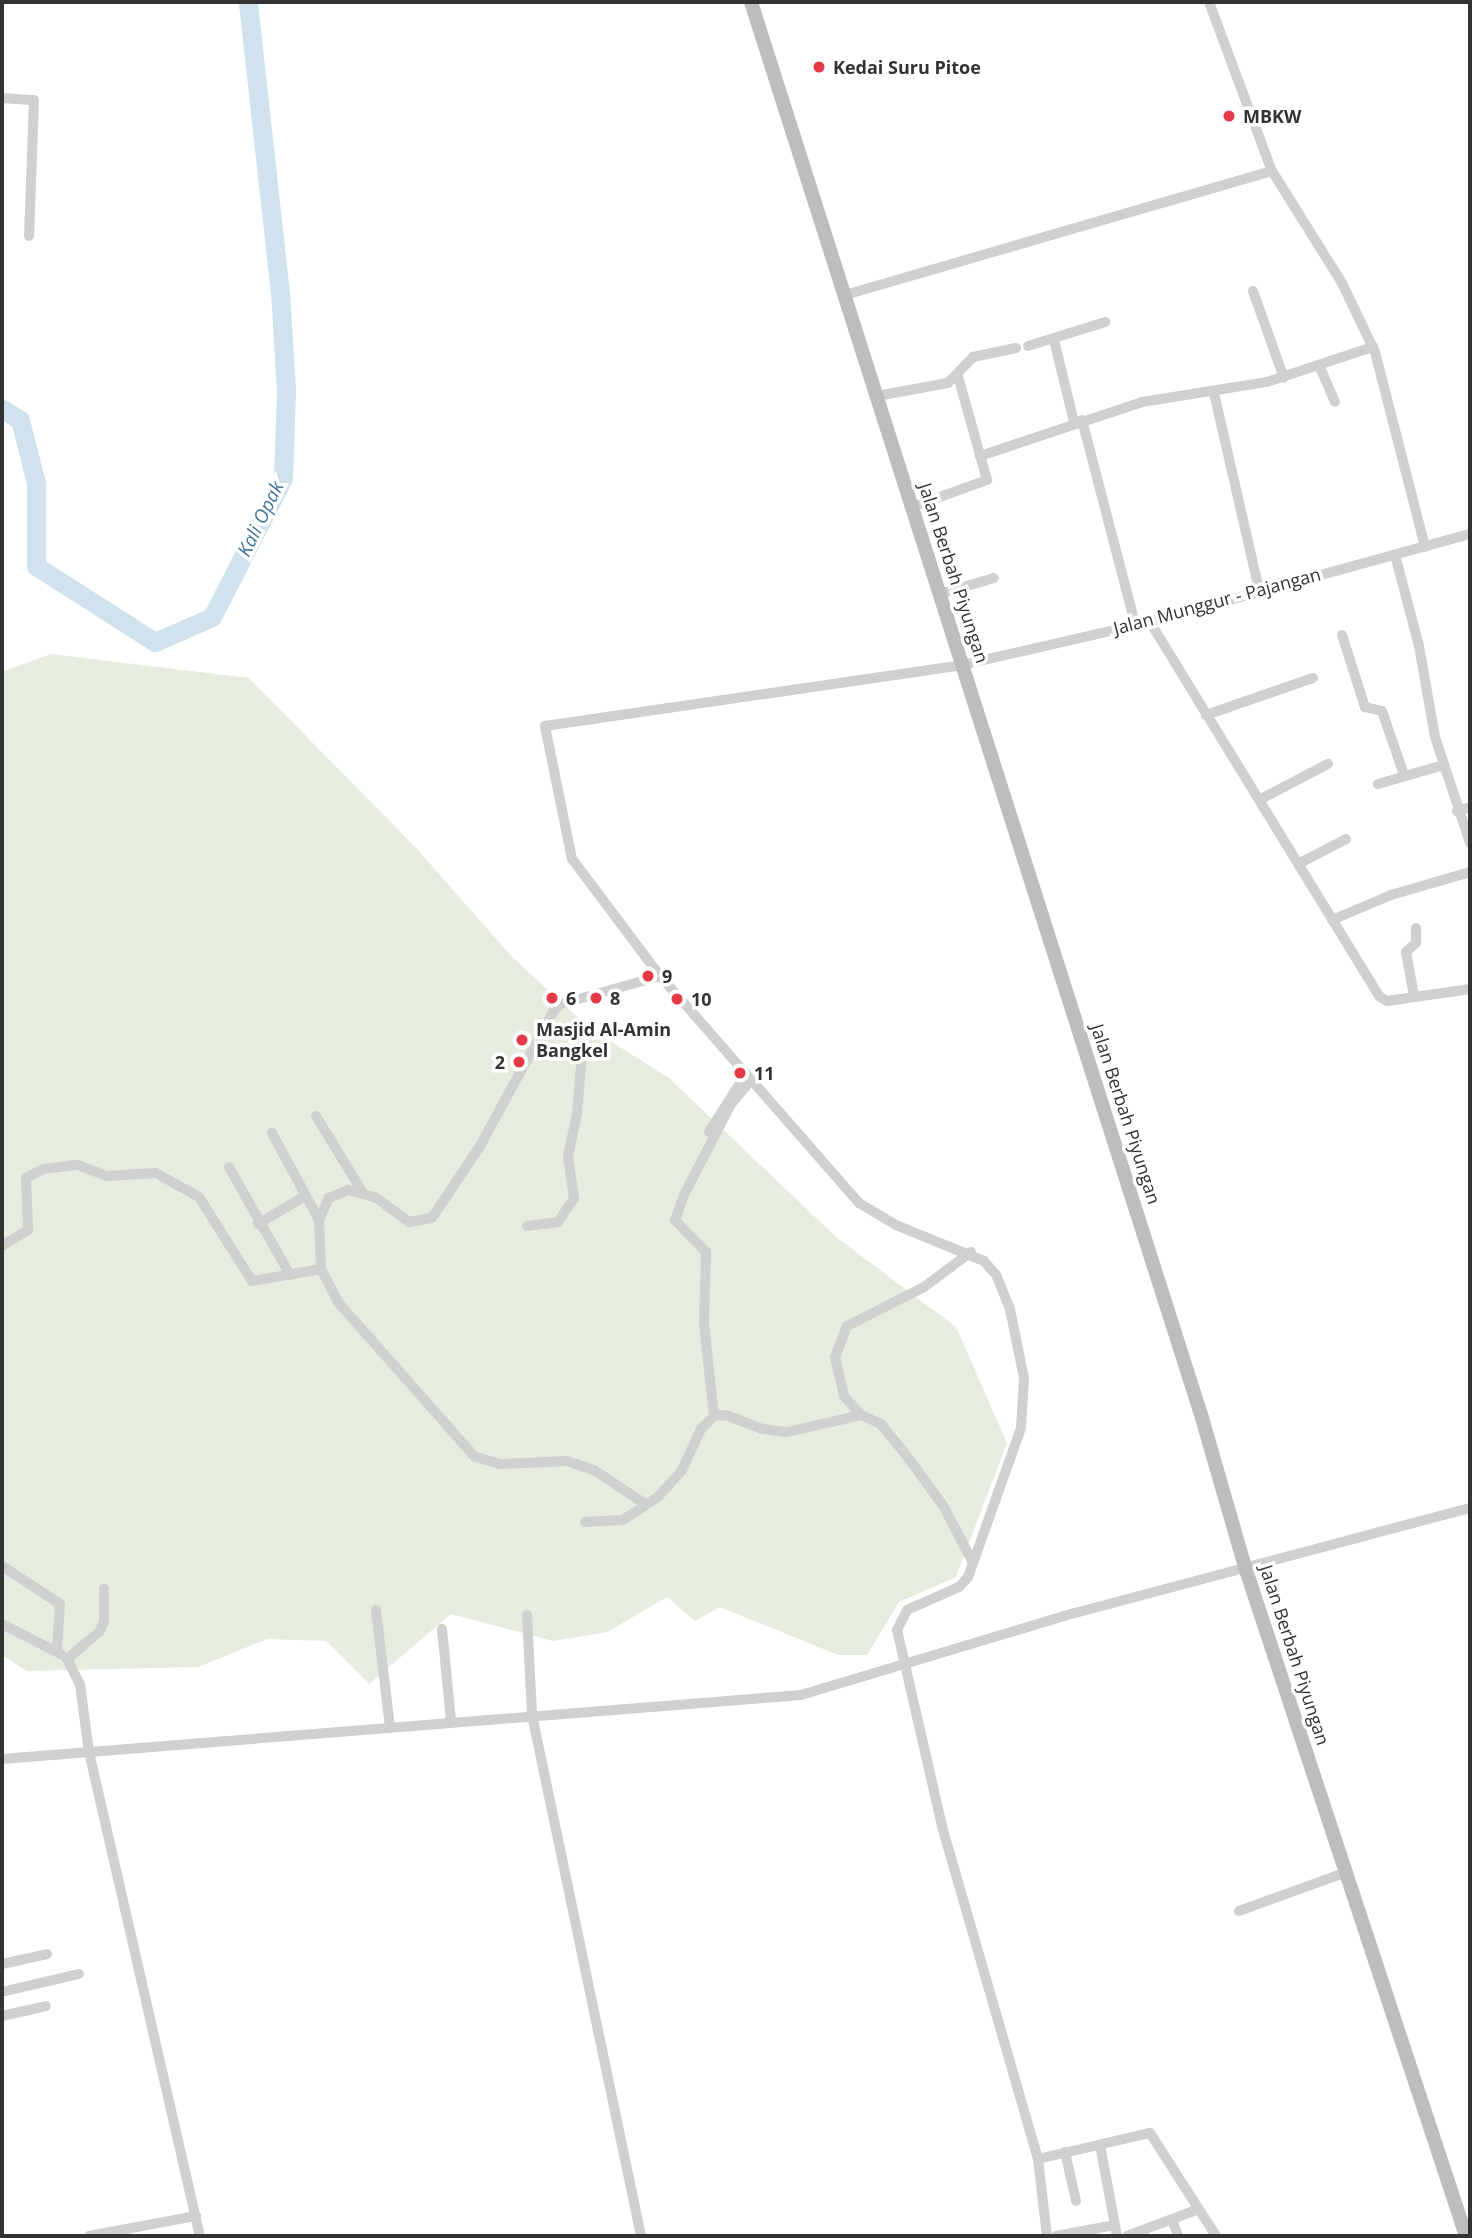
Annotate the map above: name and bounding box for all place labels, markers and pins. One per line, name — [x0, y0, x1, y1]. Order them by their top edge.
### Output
place label: Kedai Suru Pitoe — [833, 56, 981, 78]
marker: Kedai Suru Pitoe — [811, 59, 827, 75]
place label: MBKW — [1243, 105, 1301, 127]
marker: MBKW — [1221, 108, 1237, 124]
place label: 9 — [662, 965, 672, 987]
marker: 9 — [640, 968, 656, 984]
place label: 6 — [566, 987, 576, 1009]
place label: 8 — [610, 987, 620, 1009]
place label: 10 — [691, 988, 712, 1010]
marker: 6 — [544, 990, 560, 1006]
marker: 8 — [588, 990, 604, 1006]
marker: 10 — [669, 991, 685, 1007]
place label: Masjid Al-Amin Bangkel — [536, 1019, 671, 1062]
marker: Masjid Al-Amin Bangkel — [514, 1032, 530, 1048]
place label: 2 — [495, 1051, 505, 1073]
marker: 2 — [511, 1054, 527, 1070]
place label: 11 — [754, 1062, 775, 1084]
marker: 11 — [732, 1065, 748, 1081]

